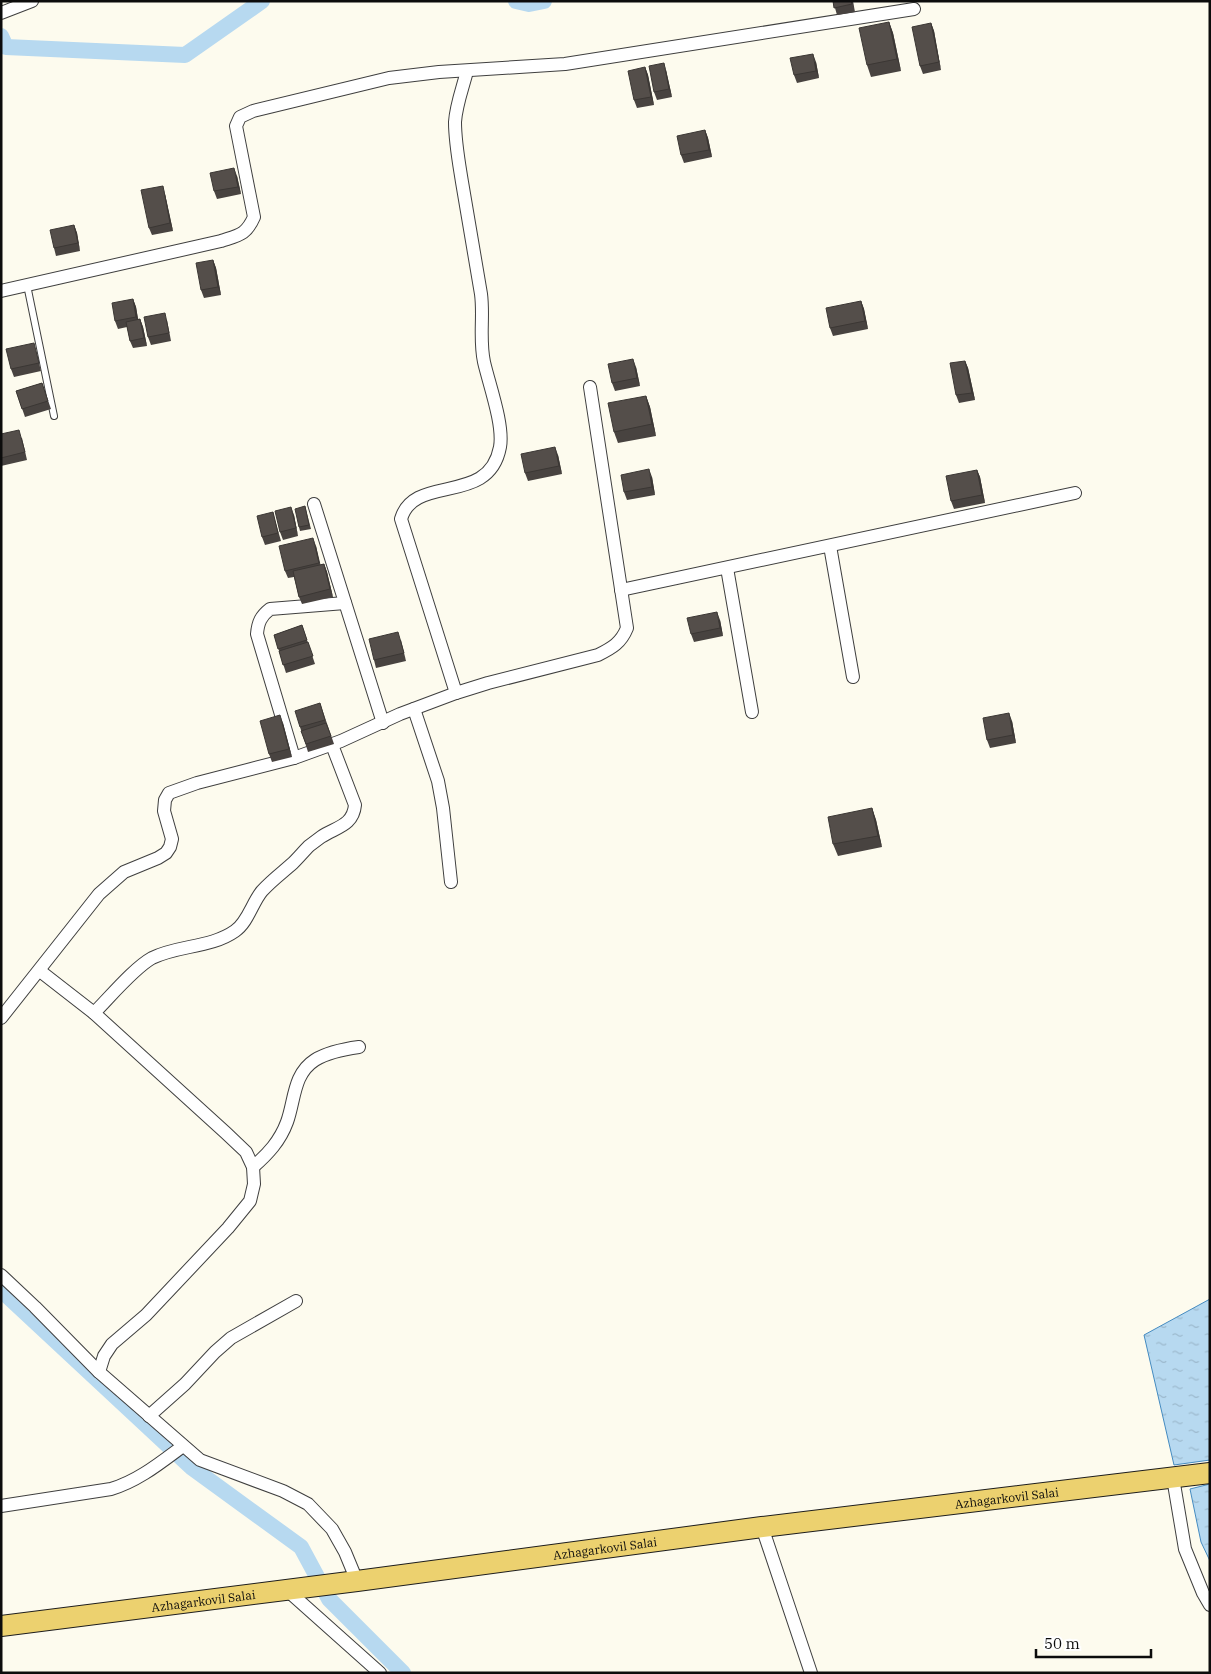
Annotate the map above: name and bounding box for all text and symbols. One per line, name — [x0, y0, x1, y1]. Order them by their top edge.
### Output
street label: Azhagarkovil Salai — [954, 1484, 1060, 1511]
street label: Azhagarkovil Salai — [552, 1534, 658, 1562]
street label: Azhagarkovil Salai — [151, 1586, 256, 1614]
scale bar — [1036, 1626, 1151, 1658]
text: 50 m — [1044, 1634, 1080, 1653]

